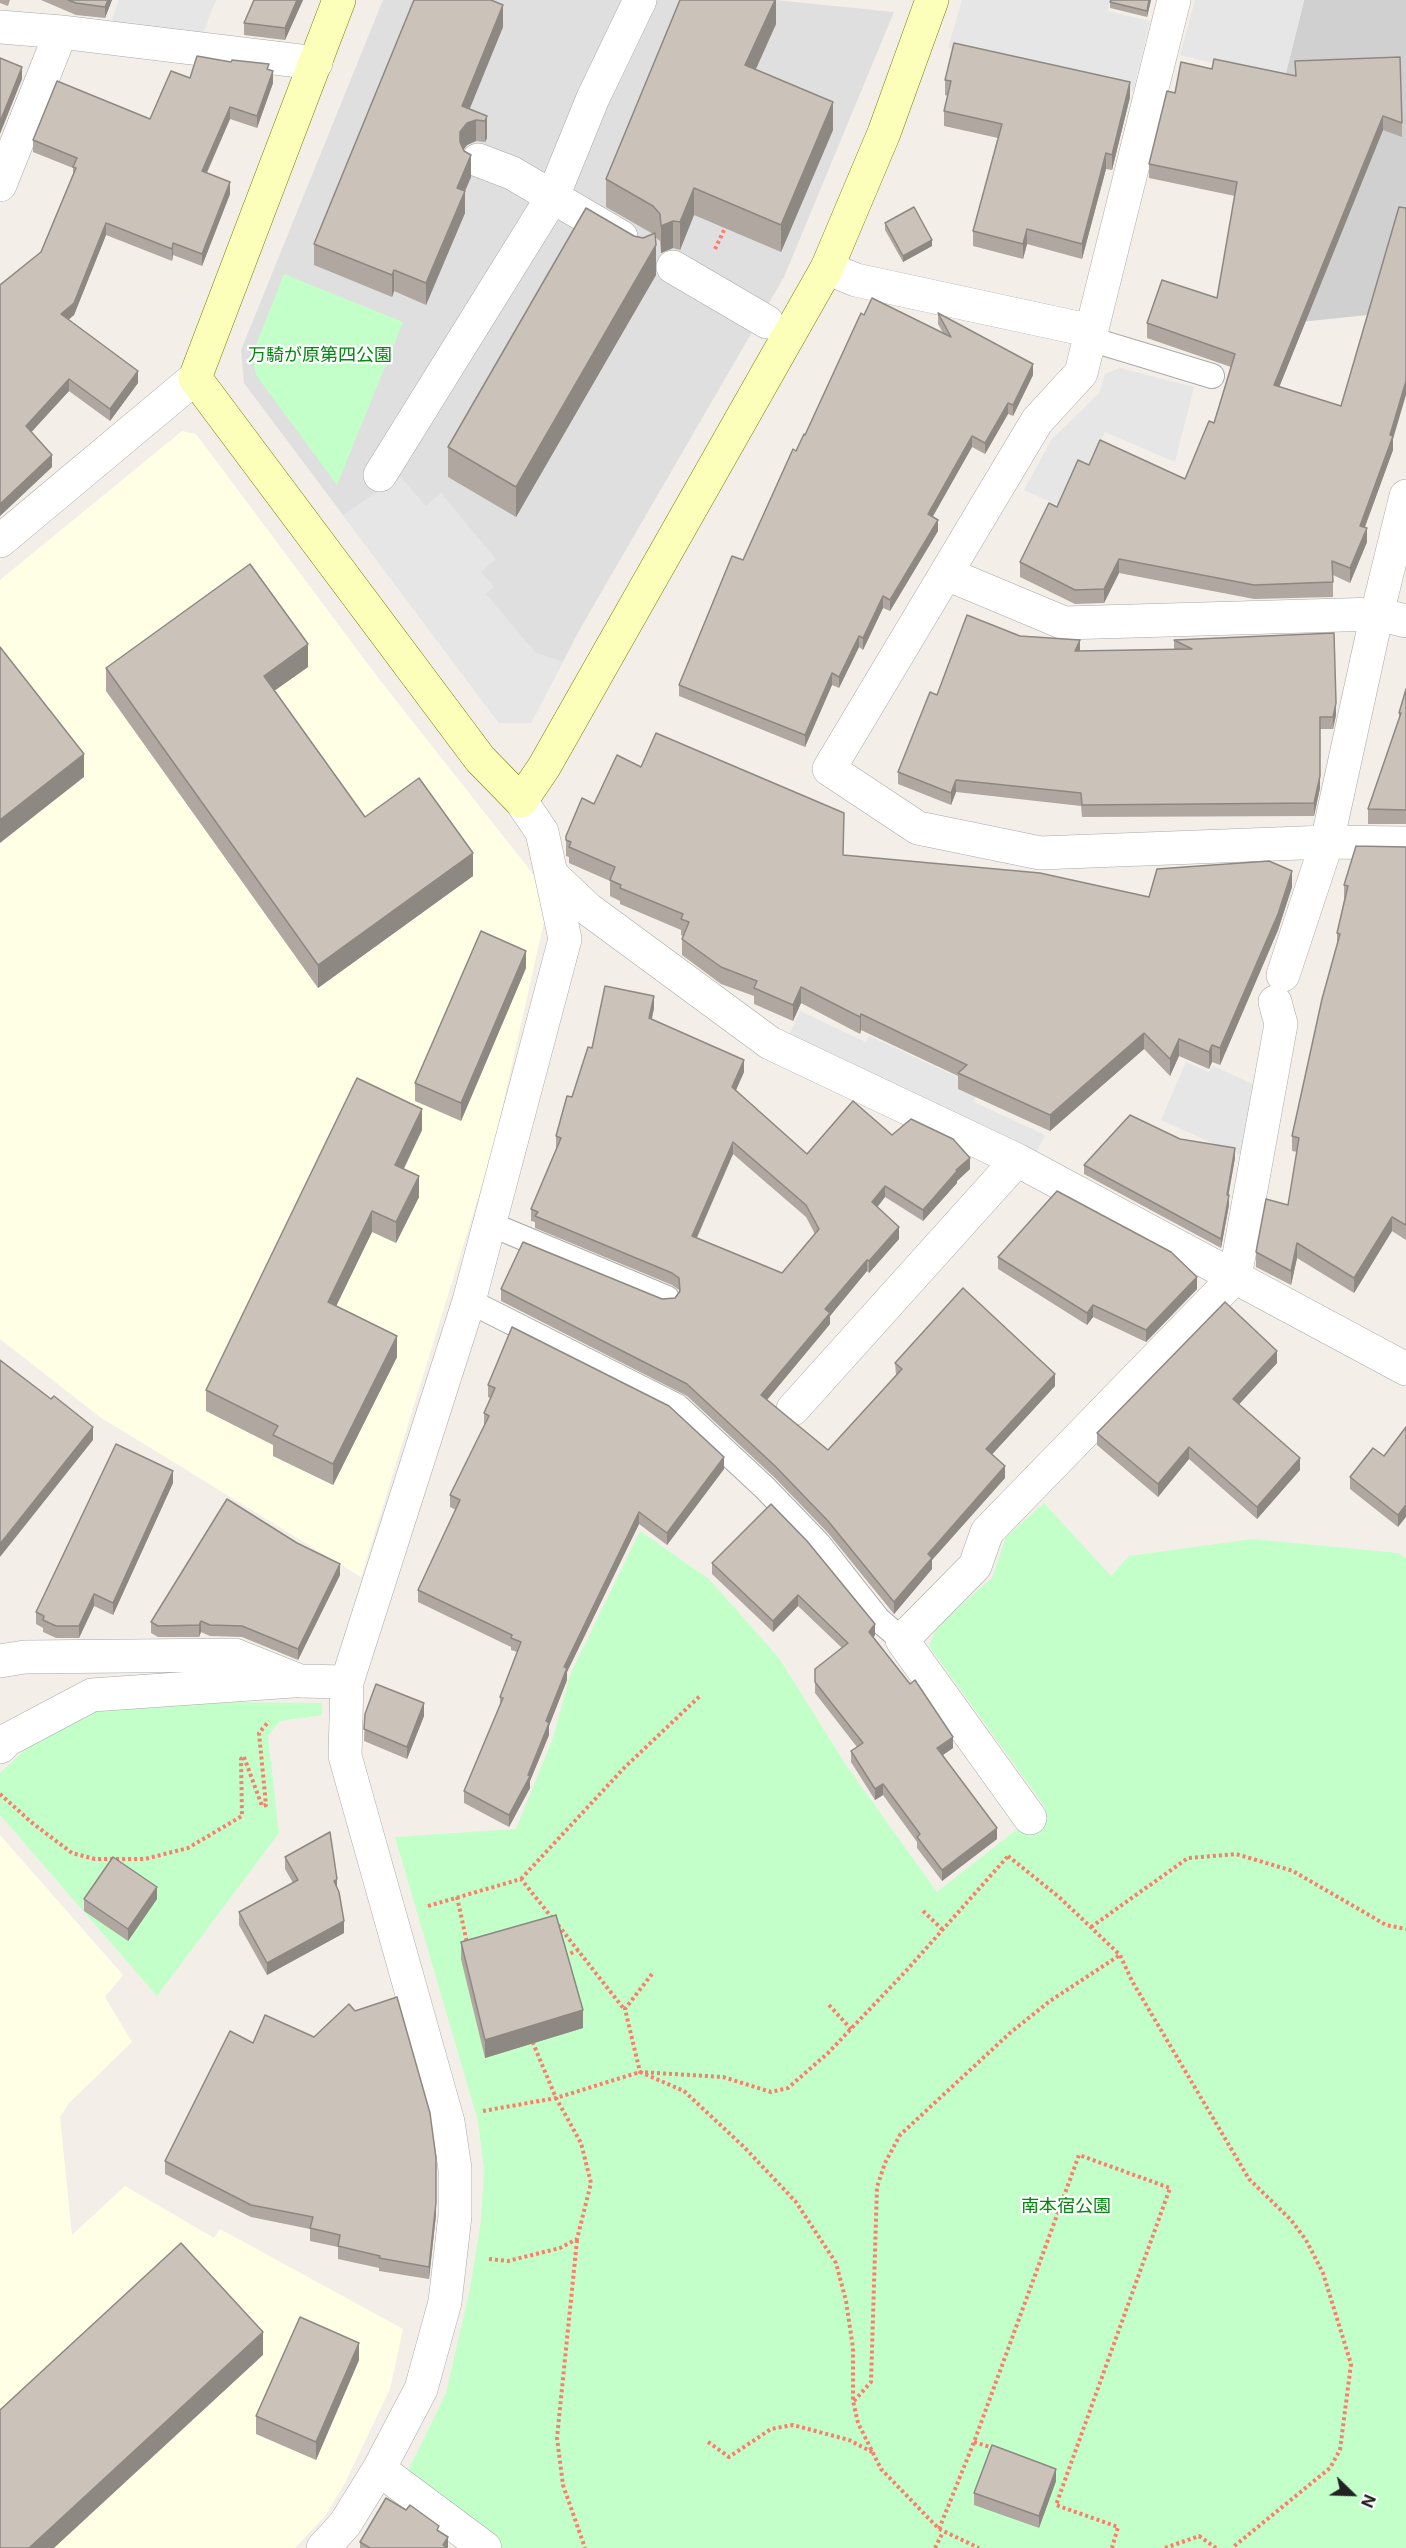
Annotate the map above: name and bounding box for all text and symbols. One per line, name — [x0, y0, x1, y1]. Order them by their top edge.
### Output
park label: 万騎が原第四公園 — [248, 345, 392, 367]
park label: 南本宿公園 — [1021, 2196, 1111, 2218]
north arrow — [1322, 2464, 1382, 2524]
text: N — [1357, 2492, 1380, 2511]

